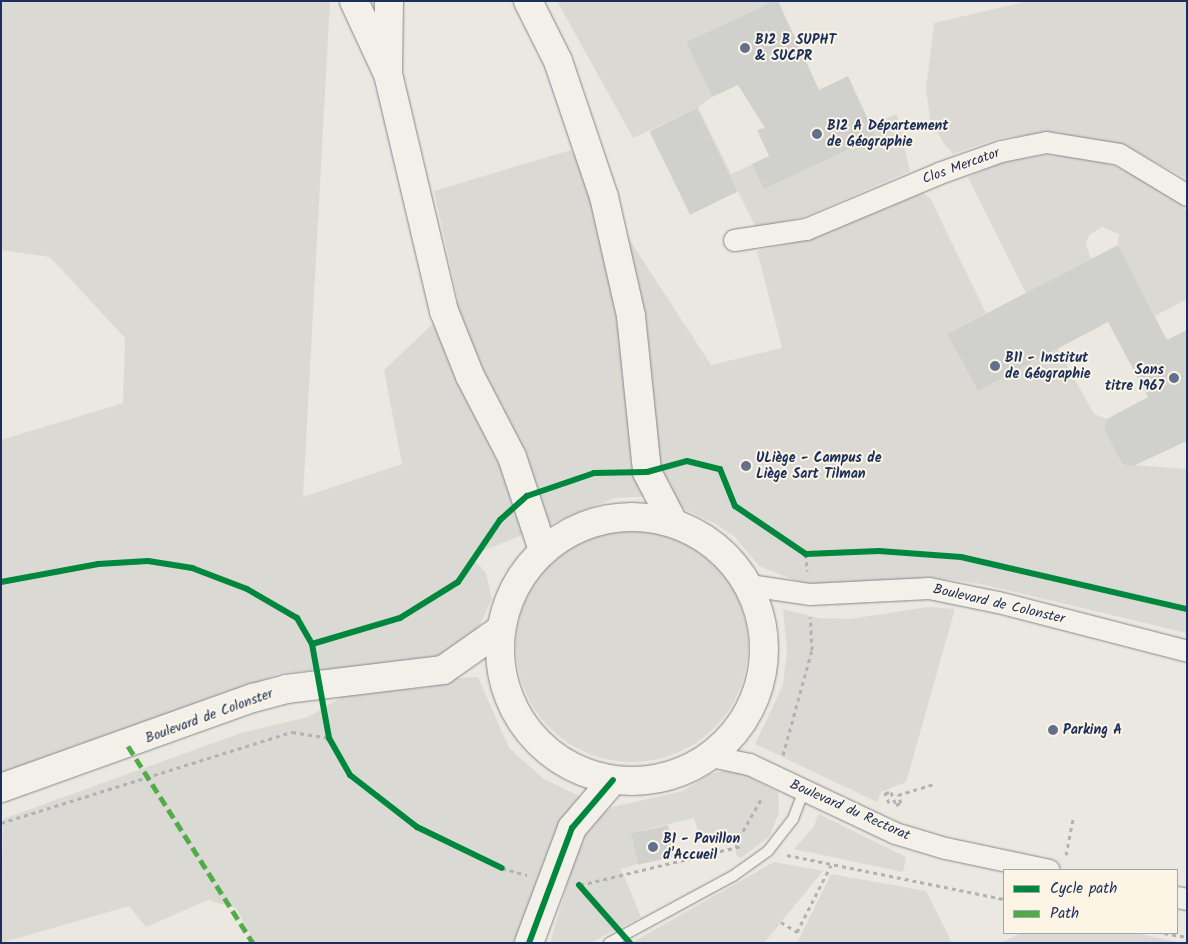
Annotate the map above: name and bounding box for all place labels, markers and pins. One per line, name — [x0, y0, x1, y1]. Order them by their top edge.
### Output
place label: B12 B SUPHT & SUCPR — [755, 32, 836, 64]
marker: B12 B SUPHT & SUCPR — [739, 42, 751, 54]
place label: B12 A Département de Géographie — [827, 118, 949, 150]
marker: B12 A Département de Géographie — [811, 128, 823, 140]
place label: B11 - Institut de Géographie — [1005, 350, 1091, 382]
marker: B11 - Institut de Géographie — [989, 360, 1001, 372]
place label: Sans titre 1967 — [1105, 362, 1164, 394]
marker: Sans titre 1967 — [1168, 372, 1180, 384]
place label: ULiège - Campus de Liège Sart Tilman — [756, 450, 882, 482]
marker: ULiège - Campus de Liège Sart Tilman — [740, 460, 752, 472]
place label: Parking A — [1063, 722, 1122, 738]
marker: Parking A — [1047, 724, 1059, 736]
place label: B1 - Pavillon d'Accueil — [663, 831, 740, 864]
marker: B1 - Pavillon d'Accueil — [647, 841, 659, 853]

